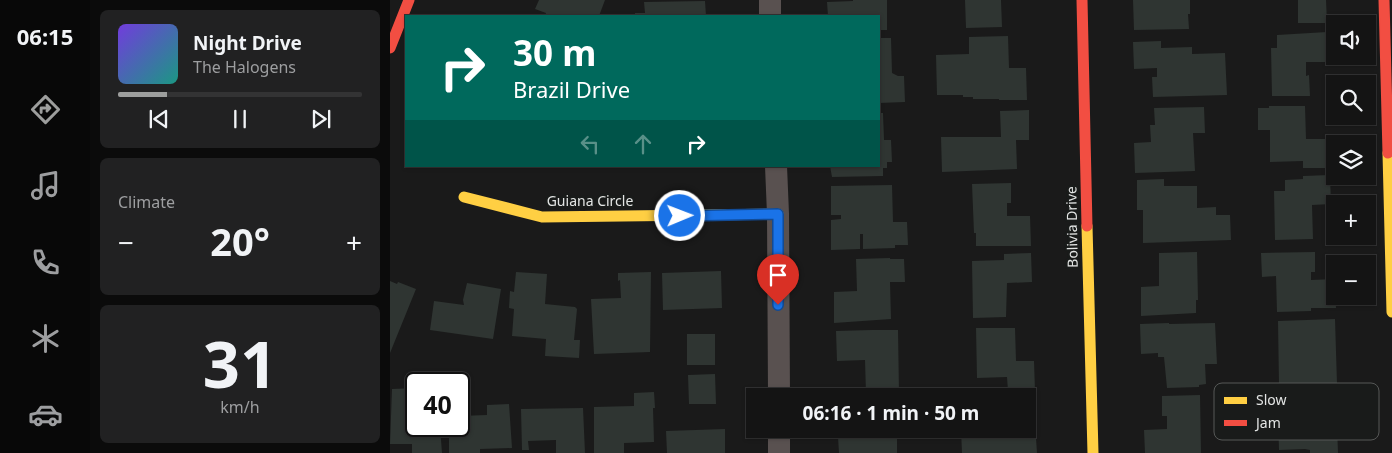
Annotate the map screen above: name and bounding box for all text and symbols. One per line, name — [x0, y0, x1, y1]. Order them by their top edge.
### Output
map controls — [1326, 15, 1376, 305]
button: sound — [1326, 15, 1376, 65]
text: 06:15 — [17, 21, 73, 51]
text: 30 m — [513, 29, 596, 76]
text: Night Drive — [193, 30, 302, 56]
icon: right — [430, 35, 495, 100]
text: The Halogens — [193, 56, 296, 78]
text: Brazil Drive — [513, 74, 630, 104]
button: search — [1326, 75, 1376, 125]
icon: directions — [28, 92, 63, 127]
icon: previous — [145, 105, 173, 133]
icon: pause — [226, 105, 254, 133]
icon: next — [307, 105, 335, 133]
icon: left — [576, 130, 604, 158]
icon: ahead — [629, 130, 657, 158]
icon: right — [682, 130, 710, 158]
button: layers — [1326, 135, 1376, 185]
icon: music — [28, 168, 63, 203]
street label: Bolivia Drive — [1061, 186, 1082, 268]
position arrow — [653, 189, 705, 241]
text: Climate — [118, 191, 175, 213]
street label: Guiana Circle — [547, 191, 633, 210]
button: + — [1326, 195, 1376, 245]
text: 20° — [210, 215, 270, 267]
text: − — [118, 223, 134, 261]
text: + — [346, 223, 362, 261]
icon: phone — [28, 245, 63, 280]
pin — [757, 254, 799, 305]
button: − — [1326, 255, 1376, 305]
icon: arrive — [764, 261, 792, 289]
text: 31 — [203, 319, 277, 407]
icon: climate — [28, 321, 63, 356]
speed limit sign: 40 — [405, 372, 470, 437]
legend — [1214, 383, 1379, 440]
text: Slow — [1256, 390, 1287, 409]
text: km/h — [220, 396, 260, 418]
icon: car — [28, 397, 63, 432]
text: 06:16 · 1 min · 50 m — [803, 400, 979, 426]
text: Jam — [1254, 413, 1281, 432]

